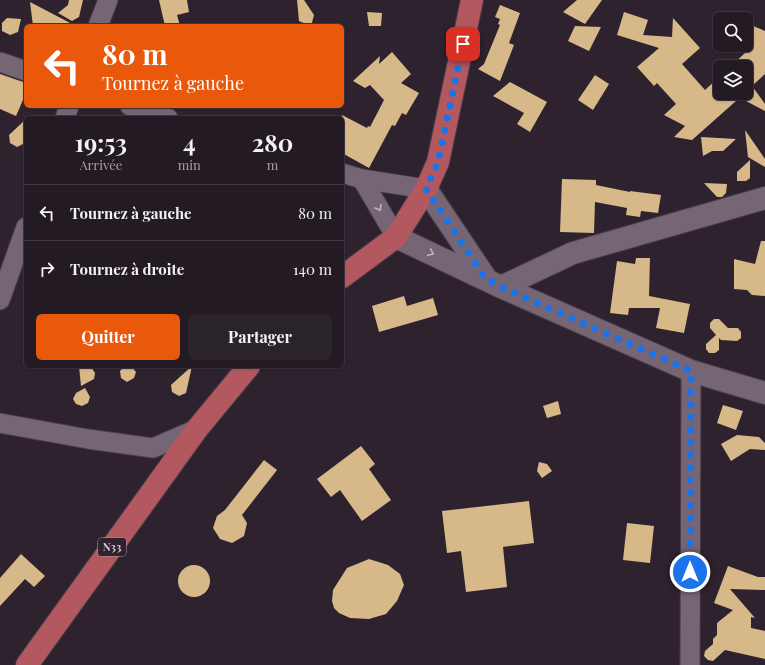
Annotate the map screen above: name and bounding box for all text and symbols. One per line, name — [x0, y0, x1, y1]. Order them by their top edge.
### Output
map controls — [713, 12, 753, 100]
button: search — [713, 12, 753, 52]
pin — [446, 27, 480, 61]
icon: arrive — [452, 33, 474, 55]
text: 80 m — [102, 35, 168, 72]
icon: left — [36, 40, 88, 92]
button: layers — [713, 60, 753, 100]
text: Tournez à gauche — [102, 71, 244, 95]
text: 19:53 — [75, 126, 127, 158]
text: 4 — [183, 126, 196, 158]
text: 280 — [252, 126, 293, 158]
text: Arrivée — [79, 156, 122, 173]
text: min — [178, 156, 201, 173]
text: m — [267, 156, 278, 173]
icon: left — [36, 202, 58, 224]
text: Tournez à gauche — [70, 203, 192, 223]
text: 80 m — [298, 203, 332, 223]
one-way arrow — [374, 204, 381, 211]
one-way arrow — [427, 248, 435, 256]
icon: right — [36, 258, 58, 280]
text: Tournez à droite — [70, 259, 184, 279]
text: 140 m — [293, 259, 332, 279]
button: Quitter — [36, 314, 180, 360]
button: Partager — [188, 314, 332, 360]
road number: N33 — [98, 538, 126, 556]
position arrow — [669, 551, 711, 593]

